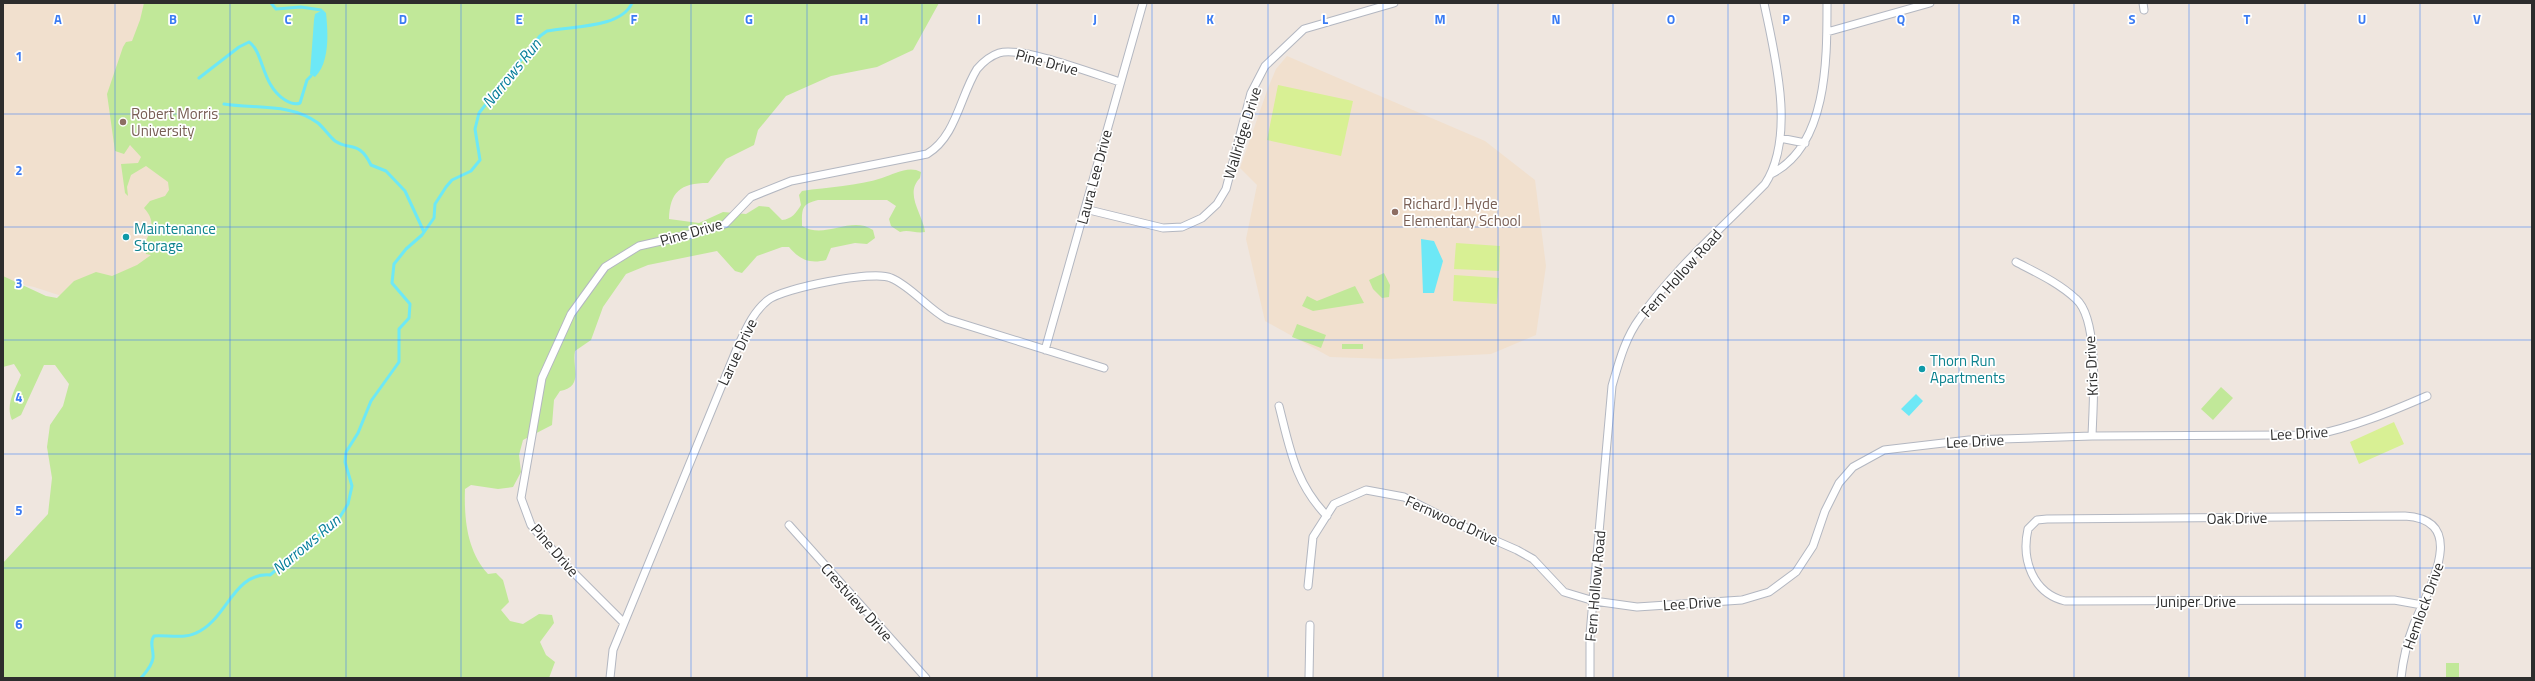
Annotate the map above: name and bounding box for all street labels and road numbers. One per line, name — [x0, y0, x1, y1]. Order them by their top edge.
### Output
street label: Pine Drive — [1013, 43, 1081, 81]
street label: Wallridge Drive — [1217, 84, 1267, 182]
street label: Laura Lee Drive — [1070, 127, 1118, 227]
street label: Pine Drive — [657, 212, 725, 252]
street label: Fern Hollow Road — [1635, 224, 1727, 322]
street label: Larue Drive — [711, 315, 763, 389]
street label: Kris Drive — [2078, 335, 2104, 397]
street label: Lee Drive — [2269, 420, 2329, 446]
street label: Lee Drive — [1945, 428, 2005, 454]
street label: Fernwood Drive — [1402, 489, 1502, 551]
street label: Oak Drive — [2206, 506, 2268, 530]
street label: Pine Drive — [525, 518, 585, 582]
street label: Fern Hollow Road — [1579, 529, 1611, 643]
street label: Crestview Drive — [815, 558, 899, 646]
street label: Hemlock Drive — [2397, 559, 2449, 653]
street label: Lee Drive — [1662, 589, 1722, 617]
street label: Juniper Drive — [2156, 590, 2236, 613]

